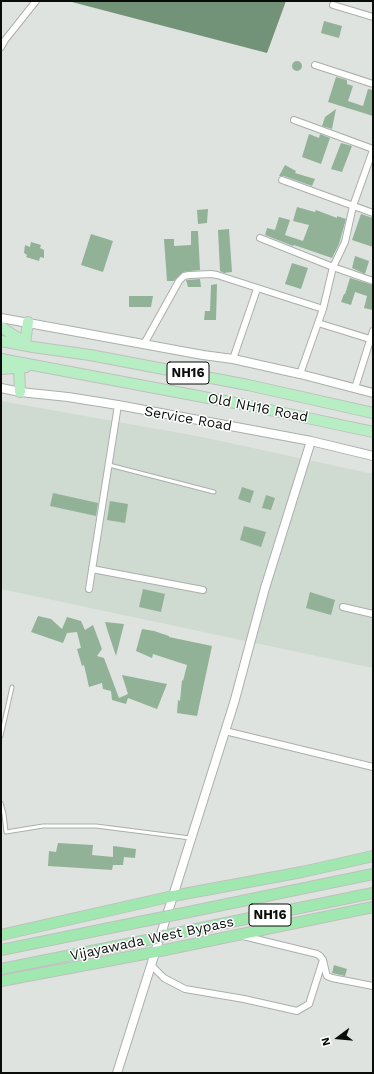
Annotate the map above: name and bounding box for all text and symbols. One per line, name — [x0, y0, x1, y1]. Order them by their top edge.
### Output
road number: NH16 — [167, 362, 209, 384]
street label: Old NH16 Road — [206, 390, 310, 426]
street label: Service Road — [143, 403, 233, 435]
road number: NH16 — [249, 904, 291, 926]
street label: Vijayawada West Bypass — [69, 913, 235, 965]
north arrow — [318, 1018, 358, 1058]
text: N — [319, 1036, 333, 1047]

